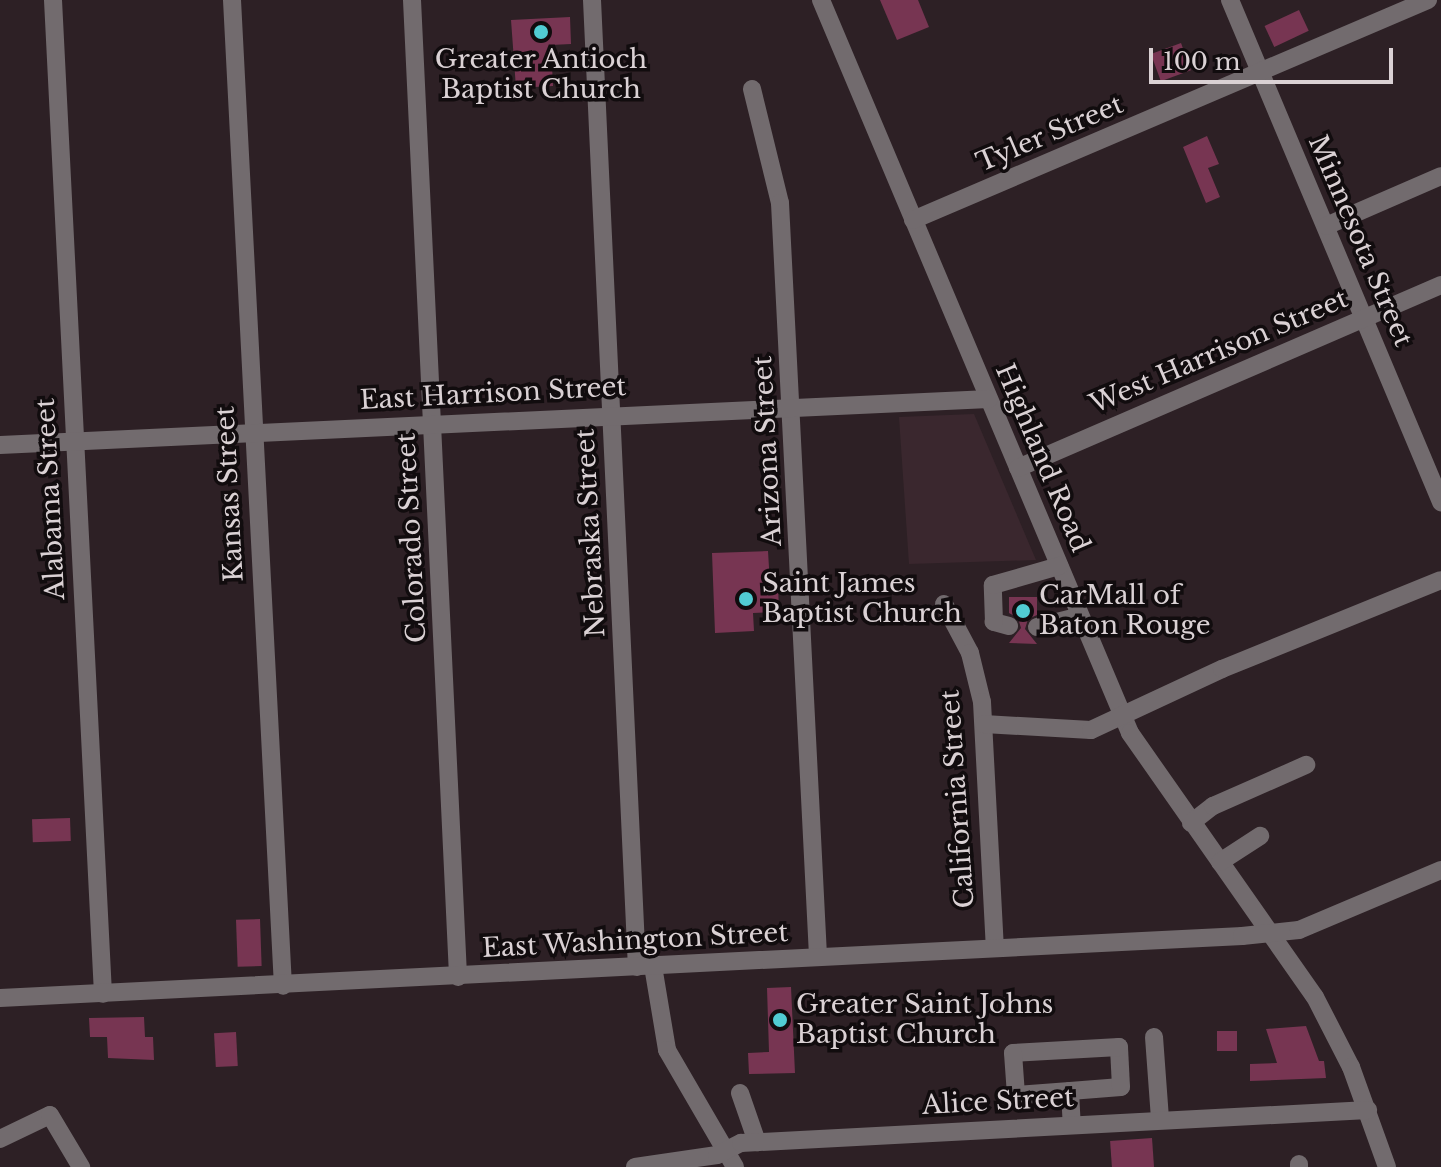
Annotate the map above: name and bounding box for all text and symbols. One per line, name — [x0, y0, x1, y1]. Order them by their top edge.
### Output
marker: Greater Antioch Baptist Church — [532, 23, 550, 41]
scale bar — [1153, 32, 1397, 82]
place label: Greater Antioch Baptist Church — [434, 44, 648, 106]
text: 100 m — [1163, 47, 1241, 76]
street label: Tyler Street — [972, 89, 1128, 179]
street label: Minnesota Street — [1301, 131, 1419, 351]
street label: West Harrison Street — [1085, 284, 1353, 420]
street label: Arizona Street — [747, 355, 789, 547]
street label: Highland Road — [988, 359, 1096, 557]
street label: East Harrison Street — [359, 371, 627, 417]
street label: Alabama Street — [30, 397, 72, 601]
street label: Kansas Street — [210, 405, 250, 583]
street label: Nebraska Street — [570, 428, 612, 638]
street label: Colorado Street — [391, 432, 433, 644]
place label: Saint James Baptist Church — [762, 568, 962, 630]
place label: CarMall of Baton Rouge — [1039, 580, 1211, 642]
marker: Saint James Baptist Church — [737, 590, 755, 608]
marker: CarMall of Baton Rouge — [1014, 602, 1032, 620]
street label: California Street — [935, 689, 981, 909]
street label: East Washington Street — [481, 917, 789, 965]
place label: Greater Saint Johns Baptist Church — [796, 989, 1054, 1050]
marker: Greater Saint Johns Baptist Church — [771, 1011, 789, 1029]
street label: Alice Street — [921, 1082, 1075, 1122]

